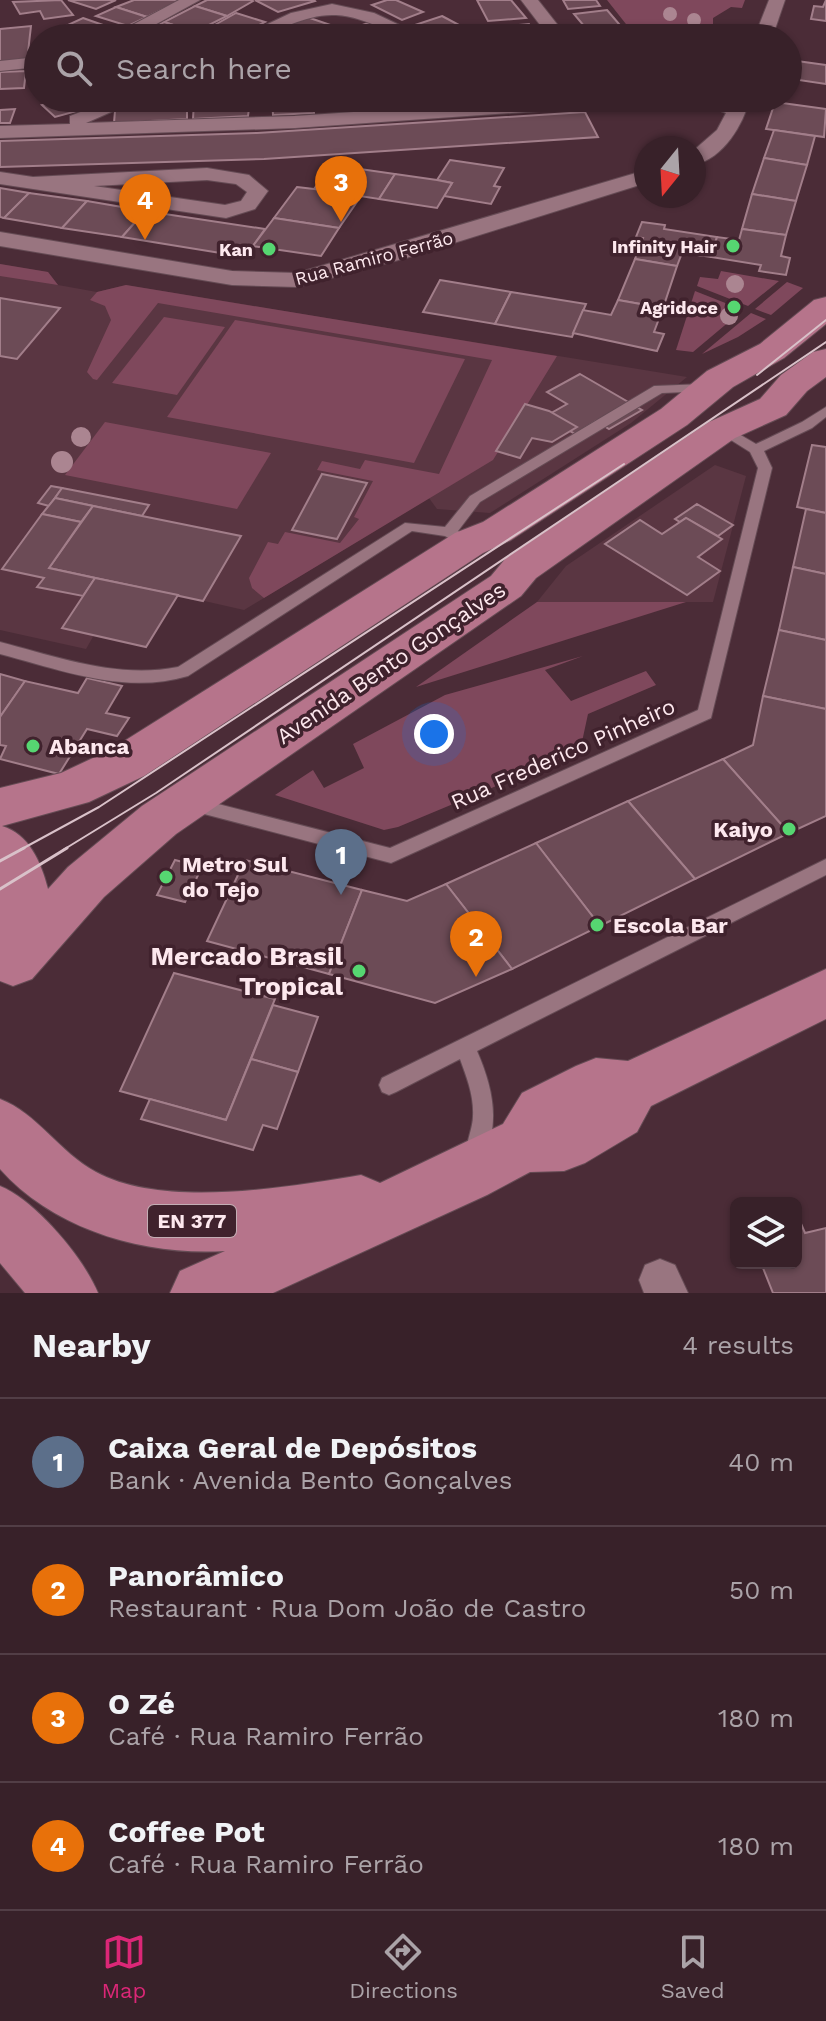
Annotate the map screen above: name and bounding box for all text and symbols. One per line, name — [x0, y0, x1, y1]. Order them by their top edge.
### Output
search box — [24, 24, 802, 112]
icon: search — [52, 46, 96, 90]
text: Search here — [116, 51, 292, 86]
north arrow — [634, 136, 706, 208]
pin: 3 — [315, 156, 367, 222]
pin: 4 — [119, 174, 171, 240]
street label: Rua Ramiro Ferrão — [293, 227, 455, 289]
place label: Infinity Hair — [612, 236, 717, 257]
marker: Infinity Hair — [724, 237, 742, 255]
place label: Kan — [219, 239, 253, 260]
marker: Kan — [260, 240, 278, 258]
place label: Agridoce — [640, 297, 718, 318]
marker: Agridoce — [725, 298, 743, 316]
street label: Avenida Bento Gonçalves — [272, 577, 510, 749]
street label: Rua Frederico Pinheiro — [447, 693, 679, 815]
your location — [414, 714, 454, 754]
place label: Abanca — [49, 734, 129, 759]
marker: Abanca — [24, 737, 42, 755]
place label: Kaiyo — [713, 817, 773, 842]
marker: Kaiyo — [780, 820, 798, 838]
pin: 1 — [315, 829, 367, 895]
place label: Metro Sul do Tejo — [182, 852, 289, 902]
marker: Metro Sul do Tejo — [157, 868, 175, 886]
pin: 2 — [450, 911, 502, 977]
place label: Escola Bar — [613, 913, 728, 938]
marker: Escola Bar — [588, 916, 606, 934]
place label: Mercado Brasil Tropical — [151, 941, 343, 1001]
marker: Mercado Brasil Tropical — [350, 962, 368, 980]
map controls — [730, 1197, 802, 1269]
button: layers — [730, 1197, 802, 1269]
road number: EN 377 — [148, 1205, 236, 1237]
text: Nearby — [32, 1325, 151, 1365]
text: 4 results — [682, 1330, 794, 1360]
text: Caixa Geral de Depósitos — [108, 1430, 477, 1465]
text: 1 — [52, 1447, 64, 1477]
text: 40 m — [728, 1447, 794, 1477]
text: Bank · Avenida Bento Gonçalves — [108, 1465, 512, 1495]
text: Panorâmico — [108, 1558, 284, 1593]
text: 2 — [50, 1575, 66, 1605]
text: 50 m — [729, 1575, 794, 1605]
text: Restaurant · Rua Dom João de Castro — [108, 1593, 586, 1623]
text: O Zé — [108, 1686, 175, 1721]
text: 3 — [50, 1703, 66, 1733]
text: 180 m — [718, 1703, 794, 1733]
text: Café · Rua Ramiro Ferrão — [108, 1721, 424, 1751]
text: Coffee Pot — [108, 1814, 265, 1849]
text: 4 — [50, 1831, 66, 1861]
text: 180 m — [718, 1831, 794, 1861]
text: Café · Rua Ramiro Ferrão — [108, 1849, 424, 1879]
tab: Map — [101, 1930, 146, 2003]
tab: Directions — [349, 1930, 458, 2003]
tab: Saved — [661, 1930, 725, 2003]

